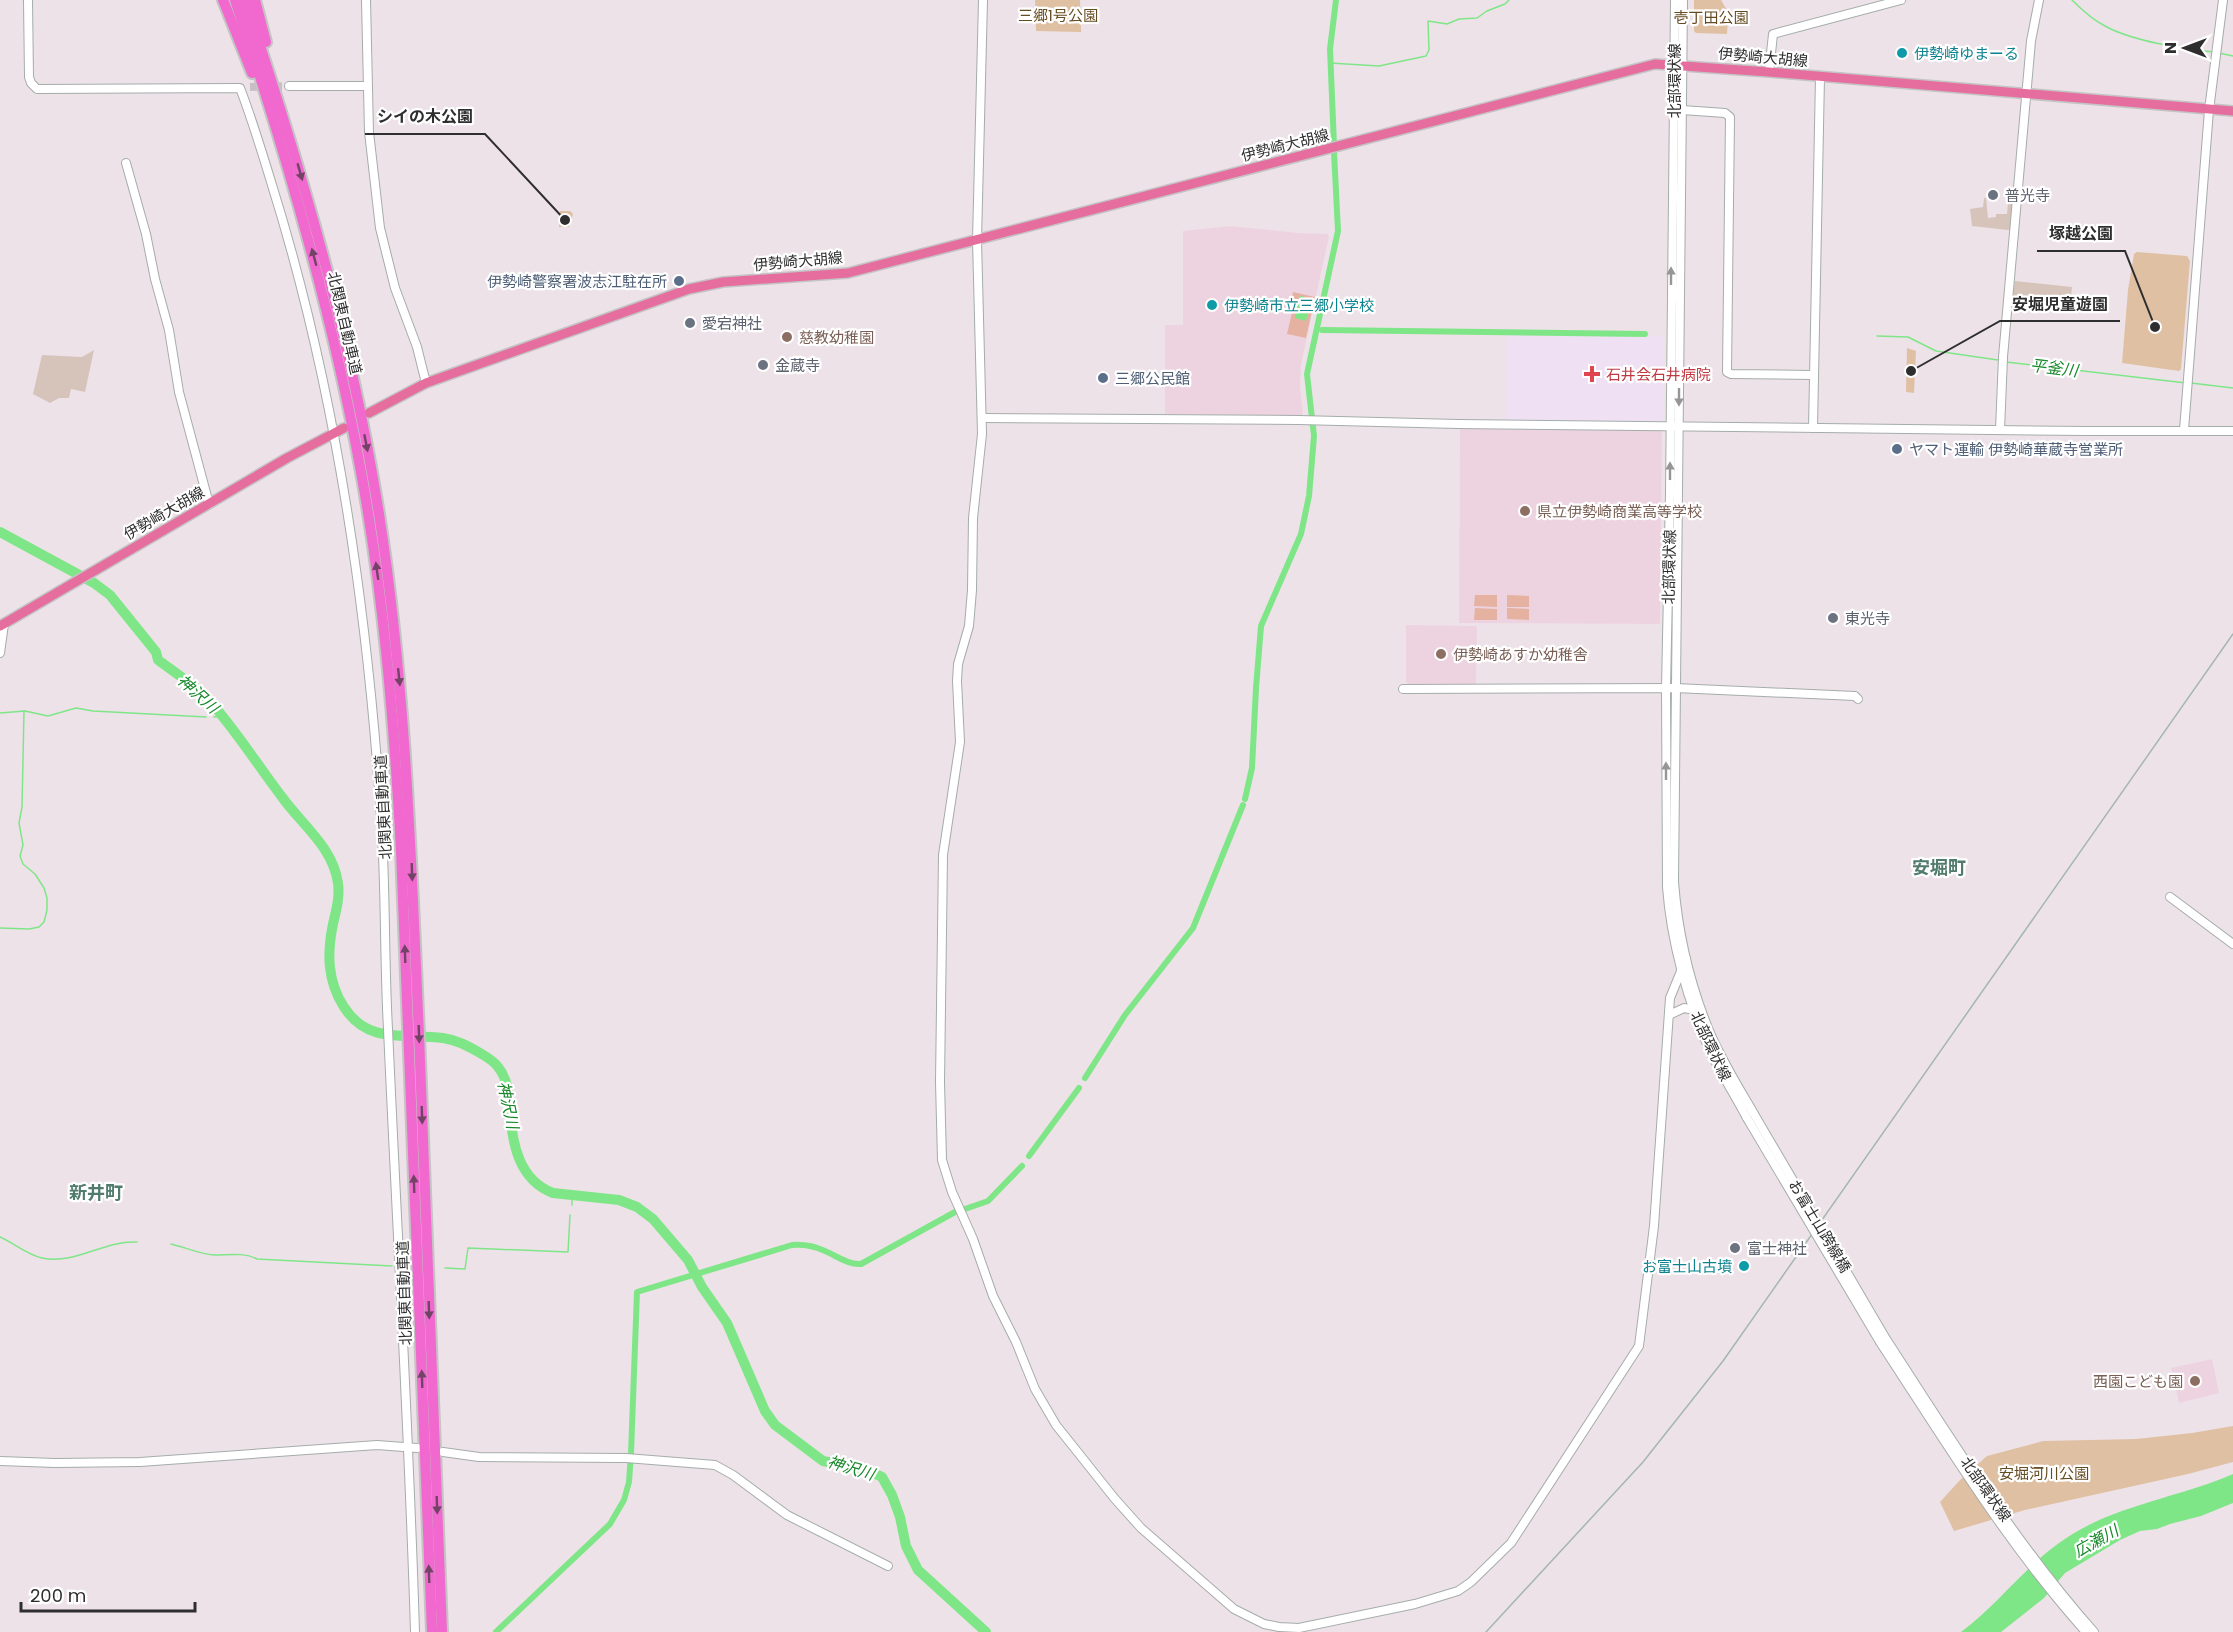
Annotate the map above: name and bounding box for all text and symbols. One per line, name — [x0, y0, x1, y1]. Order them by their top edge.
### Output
park label: 三郷1号公園 — [1018, 5, 1098, 26]
park label: 壱丁田公園 — [1673, 7, 1749, 28]
north arrow — [2155, 18, 2215, 78]
text: N — [2159, 42, 2182, 54]
street label: 北部環状線 — [1664, 43, 1685, 119]
street label: 伊勢崎大胡線 — [1717, 43, 1809, 71]
place label: 伊勢崎ゆまーる — [1914, 43, 2019, 64]
marker: 伊勢崎ゆまーる — [1895, 46, 1909, 60]
callout: シイの木公園 — [365, 100, 485, 134]
text: シイの木公園 — [377, 105, 473, 128]
street label: 伊勢崎大胡線 — [1239, 124, 1331, 166]
one-way arrow — [296, 163, 305, 181]
place label: 普光寺 — [2005, 185, 2050, 206]
marker: 普光寺 — [1986, 188, 2000, 202]
callout: 塚越公園 — [2037, 217, 2125, 251]
text: 塚越公園 — [2049, 222, 2113, 245]
one-way arrow — [309, 247, 318, 265]
street label: 伊勢崎大胡線 — [752, 247, 844, 275]
one-way arrow — [1666, 266, 1676, 285]
street label: 北関東自動車道 — [323, 269, 367, 377]
place label: 伊勢崎警察署波志江駐在所 — [487, 271, 667, 292]
marker: 伊勢崎警察署波志江駐在所 — [672, 274, 686, 288]
callout: 安堀児童遊園 — [2000, 287, 2120, 321]
text: 安堀児童遊園 — [2012, 293, 2108, 316]
place label: 伊勢崎市立三郷小学校 — [1224, 295, 1374, 316]
marker: 伊勢崎市立三郷小学校 — [1205, 298, 1219, 312]
place label: 愛宕神社 — [702, 313, 762, 334]
marker: 愛宕神社 — [683, 316, 697, 330]
place label: 慈教幼稚園 — [799, 327, 874, 348]
marker: 慈教幼稚園 — [780, 330, 794, 344]
water label: 平釜川 — [2029, 354, 2081, 383]
place label: 金蔵寺 — [775, 355, 820, 376]
marker: 金蔵寺 — [756, 358, 770, 372]
place label: 石井会石井病院 — [1606, 364, 1711, 385]
marker: 石井会石井病院 — [1583, 365, 1601, 383]
place label: 三郷公民館 — [1115, 368, 1190, 389]
marker: 三郷公民館 — [1096, 371, 1110, 385]
one-way arrow — [1674, 387, 1684, 406]
one-way arrow — [362, 433, 371, 452]
place label: ヤマト運輸 伊勢崎華蔵寺営業所 — [1909, 439, 2123, 460]
marker: ヤマト運輸 伊勢崎華蔵寺営業所 — [1890, 442, 1904, 456]
one-way arrow — [1665, 461, 1675, 480]
street label: 伊勢崎大胡線 — [120, 481, 208, 545]
place label: 県立伊勢崎商業高等学校 — [1537, 501, 1702, 522]
marker: 県立伊勢崎商業高等学校 — [1518, 504, 1532, 518]
street label: 北部環状線 — [1658, 529, 1680, 605]
one-way arrow — [372, 561, 382, 580]
place label: 東光寺 — [1845, 608, 1890, 629]
marker: 東光寺 — [1826, 611, 1840, 625]
place label: 伊勢崎あすか幼稚舎 — [1453, 644, 1588, 665]
marker: 伊勢崎あすか幼稚舎 — [1434, 647, 1448, 661]
one-way arrow — [394, 668, 404, 687]
water label: 神沢川 — [172, 669, 225, 720]
street label: 北関東自動車道 — [370, 754, 396, 860]
one-way arrow — [1661, 761, 1671, 780]
district label: 安堀町 — [1912, 855, 1966, 880]
one-way arrow — [407, 862, 417, 881]
one-way arrow — [401, 944, 410, 963]
street label: 北部環状線 — [1686, 1008, 1736, 1084]
one-way arrow — [414, 1025, 423, 1044]
water label: 神沢川 — [492, 1079, 525, 1133]
one-way arrow — [417, 1105, 426, 1124]
one-way arrow — [410, 1174, 419, 1193]
street label: お富士山跨線橋 — [1784, 1176, 1856, 1276]
district label: 新井町 — [69, 1180, 123, 1205]
place label: 富士神社 — [1747, 1238, 1807, 1259]
street label: 北関東自動車道 — [392, 1240, 416, 1346]
marker: 富士神社 — [1728, 1241, 1742, 1255]
place label: お富士山古墳 — [1642, 1256, 1732, 1277]
marker: お富士山古墳 — [1737, 1259, 1751, 1273]
one-way arrow — [425, 1300, 434, 1319]
one-way arrow — [417, 1369, 427, 1388]
place label: 西園こども園 — [2093, 1371, 2183, 1392]
marker: 西園こども園 — [2188, 1374, 2202, 1388]
water label: 神沢川 — [825, 1450, 879, 1487]
street label: 北部環状線 — [1956, 1452, 2016, 1526]
park label: 安堀河川公園 — [1999, 1463, 2089, 1484]
one-way arrow — [432, 1495, 442, 1514]
water label: 広瀬川 — [2069, 1518, 2124, 1563]
one-way arrow — [425, 1564, 434, 1583]
scale bar — [21, 1575, 195, 1613]
text: 200 m — [30, 1583, 86, 1608]

